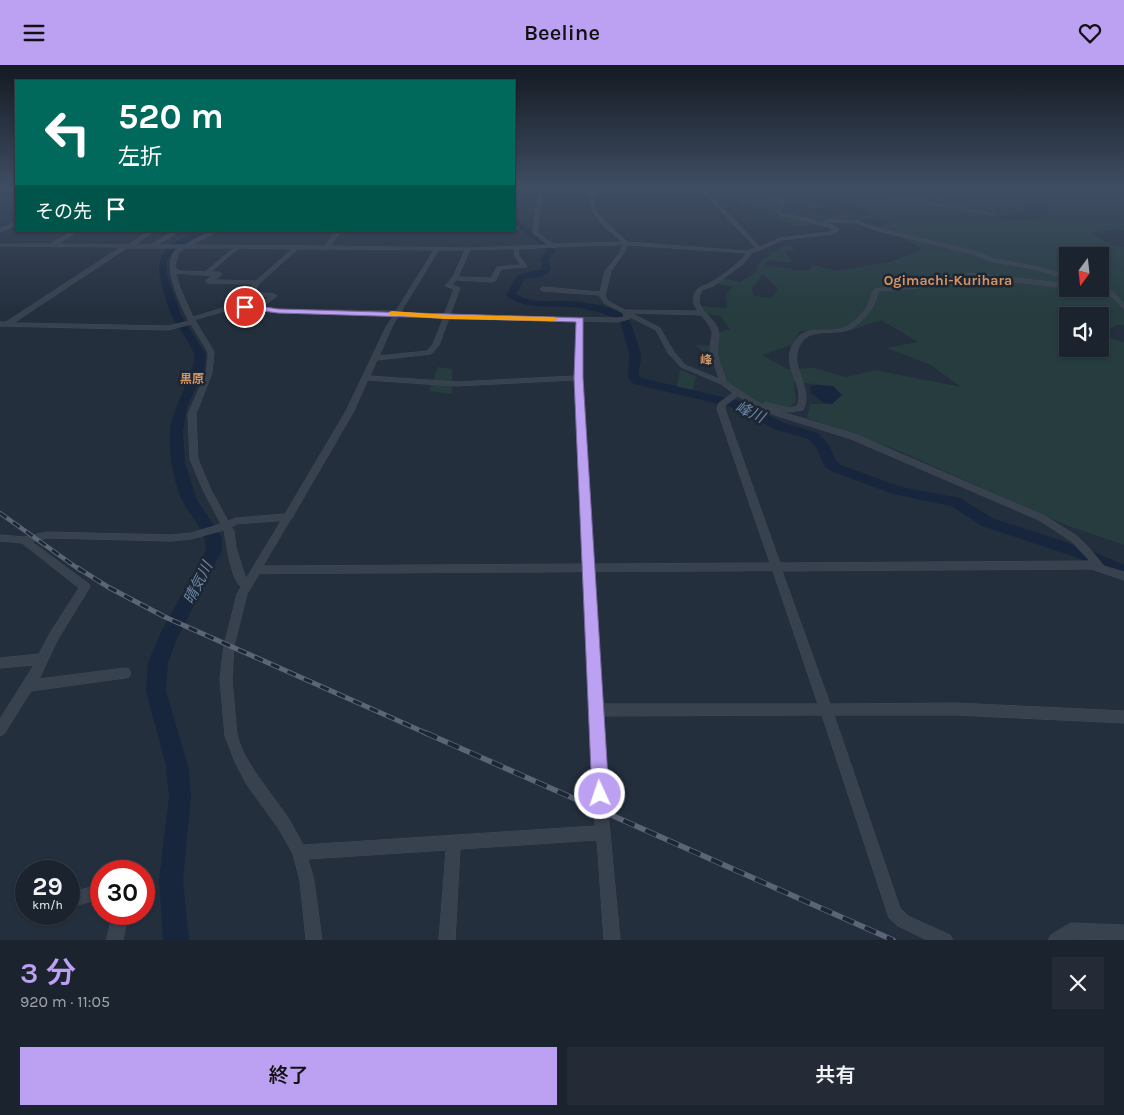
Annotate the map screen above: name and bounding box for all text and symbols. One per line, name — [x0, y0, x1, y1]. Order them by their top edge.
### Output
icon: menu — [20, 19, 48, 47]
icon: heart — [1076, 19, 1104, 47]
text: Beeline — [524, 20, 600, 46]
text: 520 m — [118, 96, 224, 137]
icon: left — [35, 100, 100, 165]
text: 左折 — [118, 144, 162, 170]
icon: arrive — [102, 195, 130, 223]
text: その先 — [35, 201, 92, 223]
north arrow — [1059, 247, 1109, 297]
map controls — [1059, 247, 1109, 357]
district label: Ogimachi-Kurihara — [884, 272, 1012, 289]
pin — [224, 286, 266, 328]
icon: arrive — [231, 293, 259, 321]
button: sound — [1059, 307, 1109, 357]
district label: 峰 — [700, 353, 712, 367]
district label: 黒原 — [180, 372, 204, 386]
water label: 峰川 — [733, 398, 769, 427]
water label: 晴気川 — [180, 557, 217, 607]
position arrow — [573, 767, 625, 819]
speed limit sign: 30 — [90, 860, 155, 925]
text: 29 — [32, 872, 63, 901]
text: km/h — [32, 898, 63, 912]
text: 3 分 — [20, 955, 76, 991]
button: close — [1052, 957, 1104, 1009]
text: 920 m · 11:05 — [20, 992, 110, 1011]
button: 終了 — [20, 1047, 557, 1105]
button: 共有 — [567, 1047, 1104, 1105]

